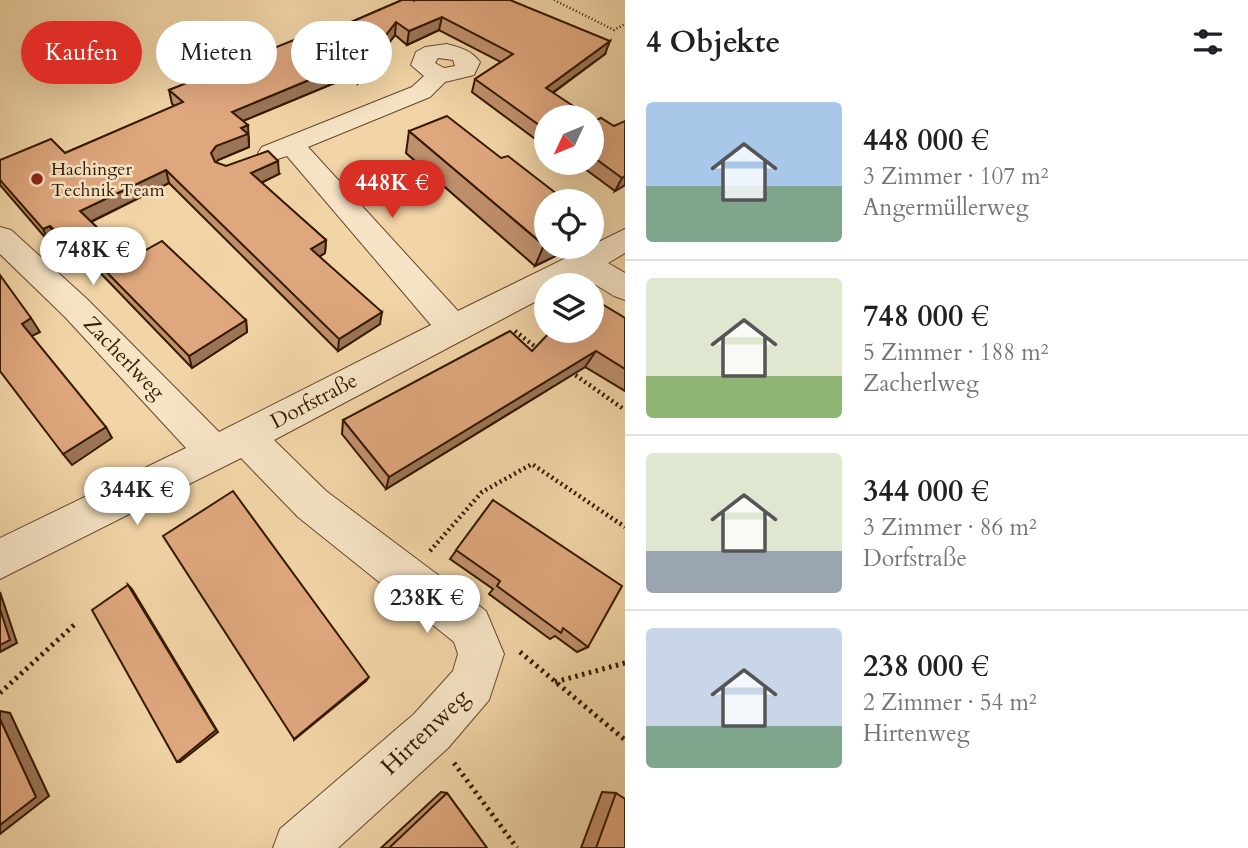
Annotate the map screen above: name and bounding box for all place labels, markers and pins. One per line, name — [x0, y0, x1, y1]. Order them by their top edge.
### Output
place label: Hachinger Technik Team — [51, 157, 165, 203]
pin: 448K € — [335, 160, 449, 220]
marker: Hachinger Technik Team — [29, 171, 45, 187]
pin: 748K € — [36, 228, 150, 287]
pin: 344K € — [80, 468, 194, 527]
pin: 238K € — [370, 576, 484, 635]

